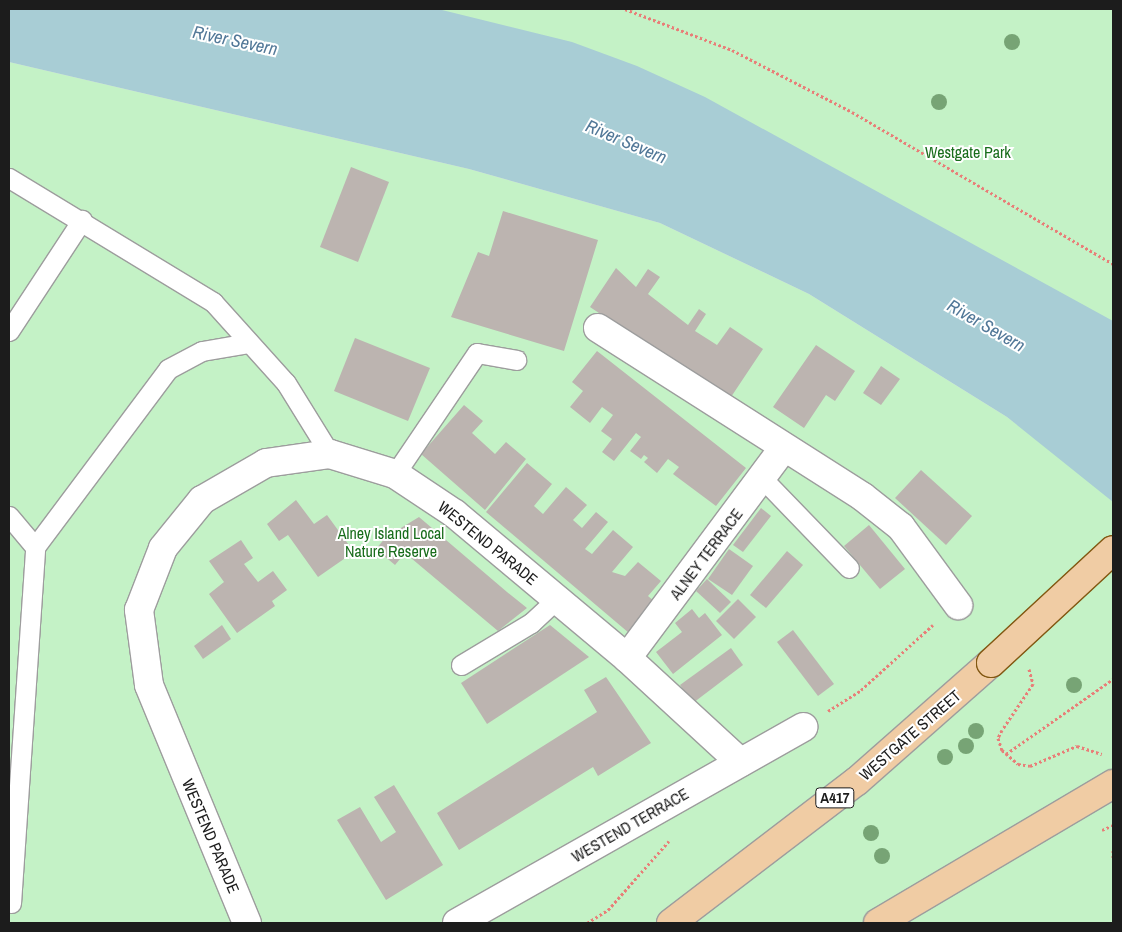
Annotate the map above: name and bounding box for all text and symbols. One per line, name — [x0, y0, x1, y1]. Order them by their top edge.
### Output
water label: River Severn — [191, 21, 279, 61]
water label: River Severn — [582, 115, 670, 169]
park label: Westgate Park — [925, 142, 1011, 162]
water label: River Severn — [943, 295, 1029, 357]
street label: WESTEND PARADE — [434, 497, 542, 589]
street label: ALNEY TERRACE — [665, 505, 747, 603]
park label: Alney Island Local Nature Reserve — [338, 523, 444, 561]
street label: WESTGATE STREET — [855, 686, 965, 784]
street label: WESTEND PARADE — [178, 776, 244, 896]
street label: WESTEND TERRACE — [568, 784, 692, 866]
road number: A417 — [815, 786, 855, 810]

